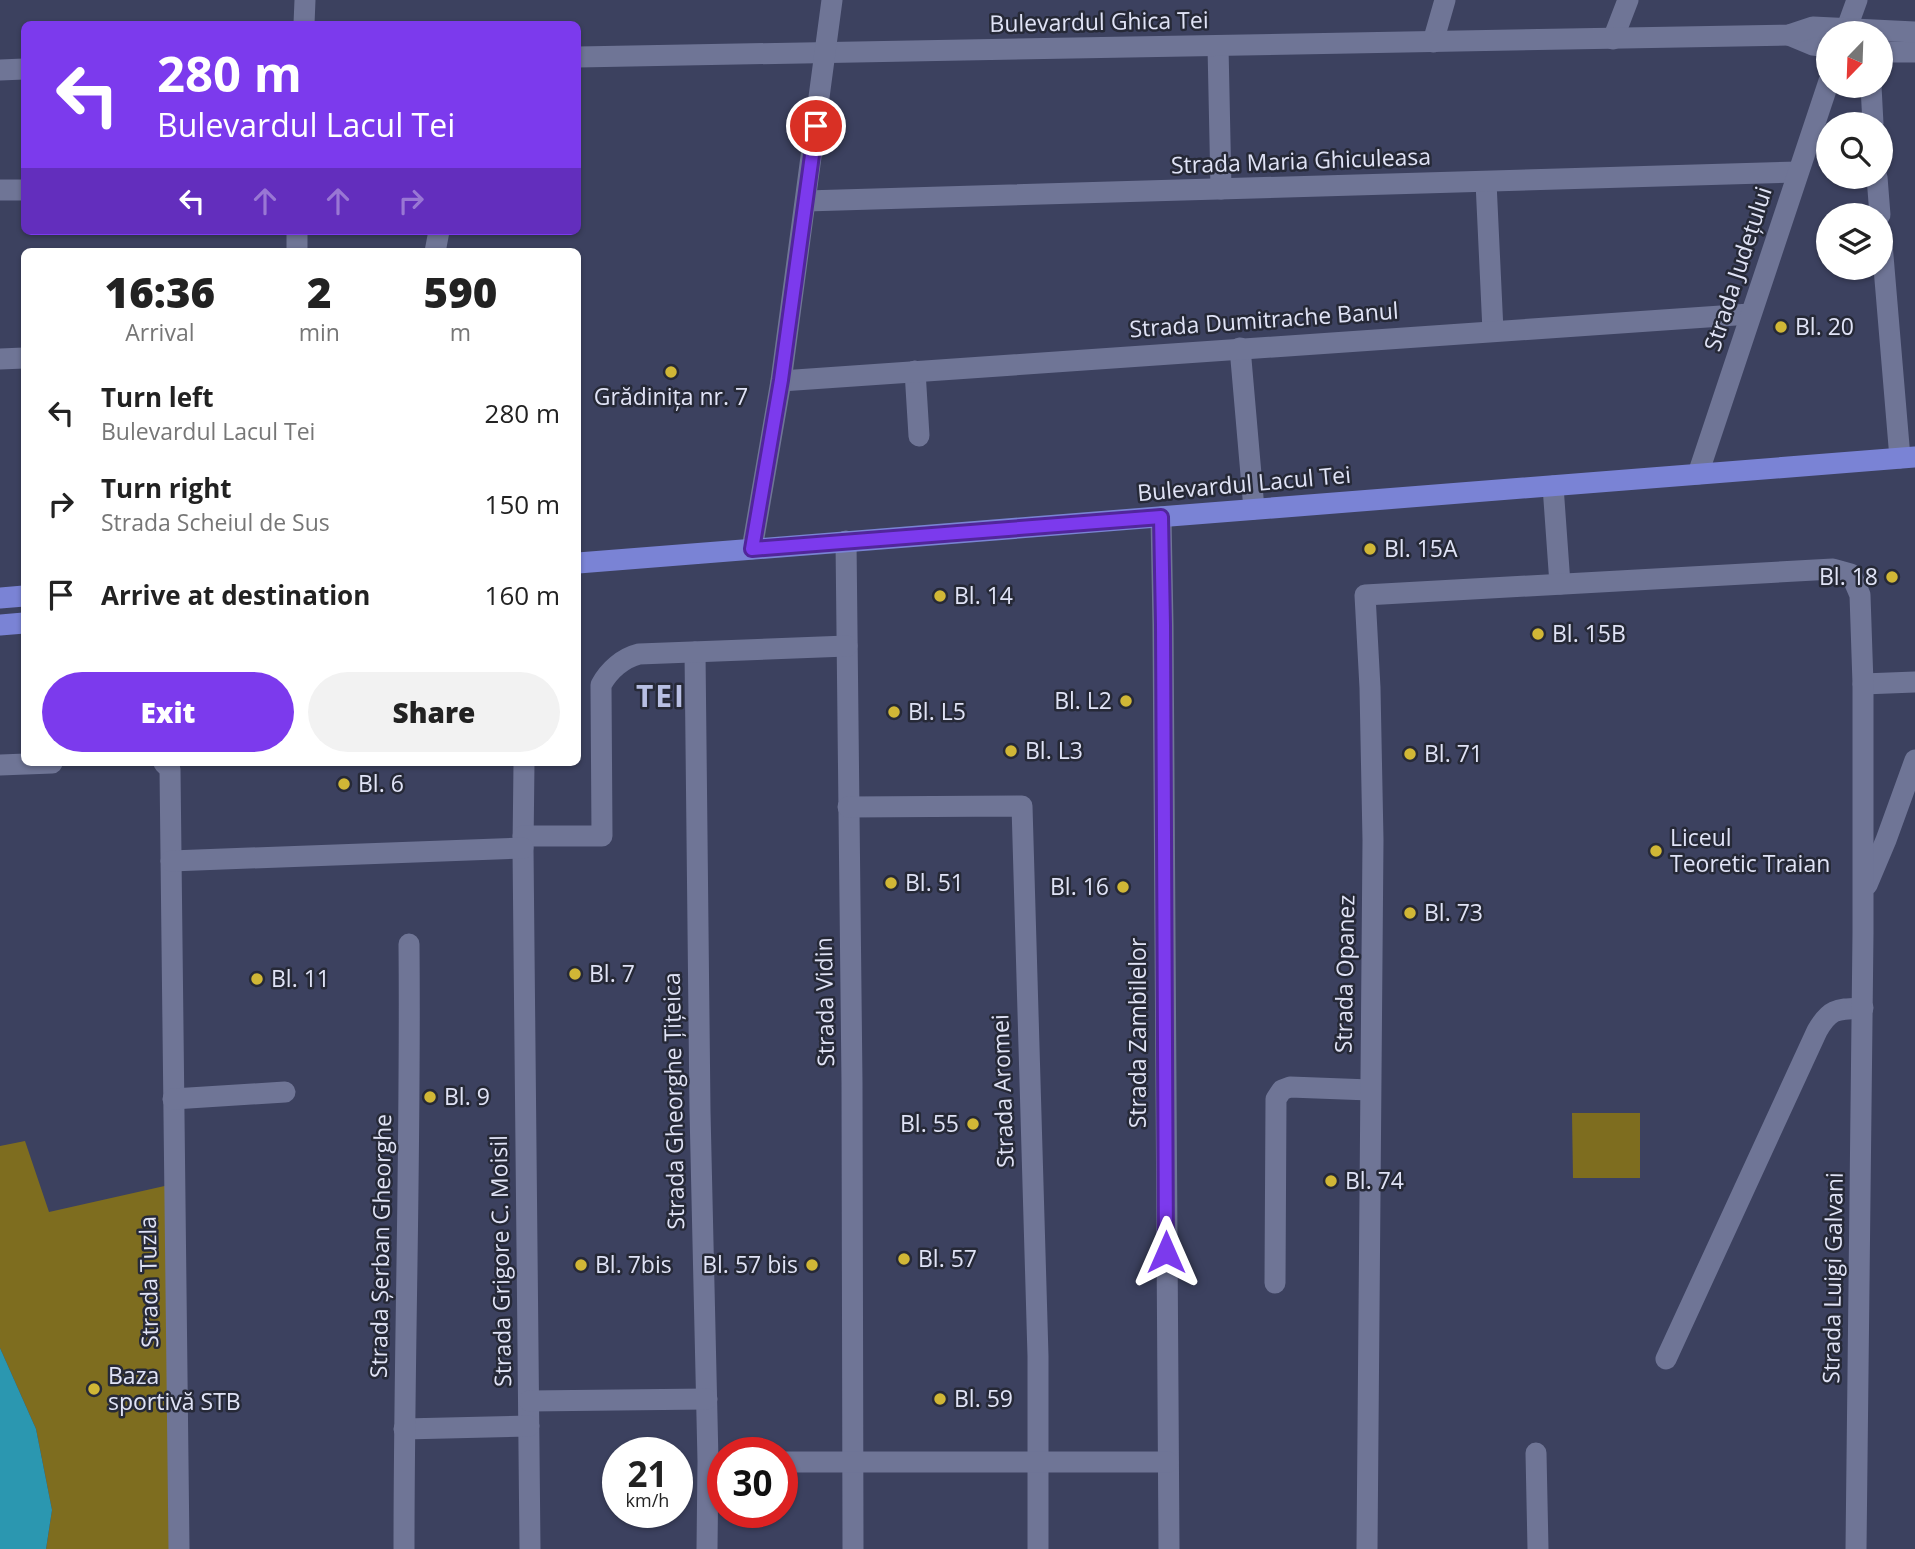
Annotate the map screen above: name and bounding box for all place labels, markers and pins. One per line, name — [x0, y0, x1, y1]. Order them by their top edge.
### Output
pin — [786, 96, 846, 156]
place label: Bl. 20 — [1795, 310, 1854, 342]
marker: Bl. 20 — [1773, 319, 1789, 335]
marker: Grădinița nr. 7 — [663, 364, 679, 380]
place label: Grădinița nr. 7 — [594, 380, 748, 412]
place label: Bl. 15A — [1384, 532, 1458, 564]
marker: Bl. 15A — [1362, 541, 1378, 557]
place label: Bl. 18 — [1819, 560, 1878, 592]
marker: Bl. 18 — [1884, 569, 1900, 585]
place label: Bl. 14 — [954, 579, 1013, 611]
marker: Bl. 14 — [932, 588, 948, 604]
place label: Bl. 15B — [1552, 617, 1626, 649]
marker: Bl. 15B — [1530, 626, 1546, 642]
place label: Bl. L2 — [1054, 684, 1112, 716]
marker: Bl. L2 — [1118, 693, 1134, 709]
place label: Bl. L5 — [908, 695, 966, 727]
marker: Bl. L5 — [886, 704, 902, 720]
place label: Bl. L3 — [1025, 734, 1083, 766]
place label: Bl. 71 — [1424, 737, 1483, 769]
marker: Bl. L3 — [1003, 743, 1019, 759]
marker: Bl. 71 — [1402, 746, 1418, 762]
place label: Bl. 6 — [358, 767, 404, 799]
marker: Bl. 6 — [336, 776, 352, 792]
place label: Liceul Teoretic Traian — [1670, 821, 1830, 879]
marker: Liceul Teoretic Traian — [1648, 843, 1664, 859]
place label: Bl. 51 — [905, 866, 964, 898]
place label: Bl. 16 — [1050, 870, 1109, 902]
marker: Bl. 51 — [883, 875, 899, 891]
marker: Bl. 16 — [1115, 879, 1131, 895]
place label: Bl. 73 — [1424, 896, 1483, 928]
marker: Bl. 73 — [1402, 905, 1418, 921]
place label: Bl. 7 — [589, 957, 635, 989]
place label: Bl. 11 — [271, 962, 330, 994]
marker: Bl. 7 — [567, 966, 583, 982]
marker: Bl. 11 — [249, 971, 265, 987]
place label: Bl. 9 — [444, 1080, 490, 1112]
marker: Bl. 9 — [422, 1089, 438, 1105]
place label: Bl. 55 — [900, 1107, 959, 1139]
marker: Bl. 55 — [965, 1116, 981, 1132]
place label: Bl. 74 — [1345, 1164, 1404, 1196]
marker: Bl. 74 — [1323, 1173, 1339, 1189]
place label: Bl. 57 — [918, 1242, 977, 1274]
place label: Bl. 7bis — [595, 1248, 672, 1280]
place label: Bl. 57 bis — [702, 1248, 798, 1280]
marker: Bl. 57 — [896, 1251, 912, 1267]
marker: Bl. 7bis — [573, 1257, 589, 1273]
marker: Bl. 57 bis — [804, 1257, 820, 1273]
place label: Baza sportivă STB — [108, 1359, 241, 1417]
marker: Baza sportivă STB — [86, 1381, 102, 1397]
place label: Bl. 59 — [954, 1382, 1013, 1414]
marker: Bl. 59 — [932, 1391, 948, 1407]

